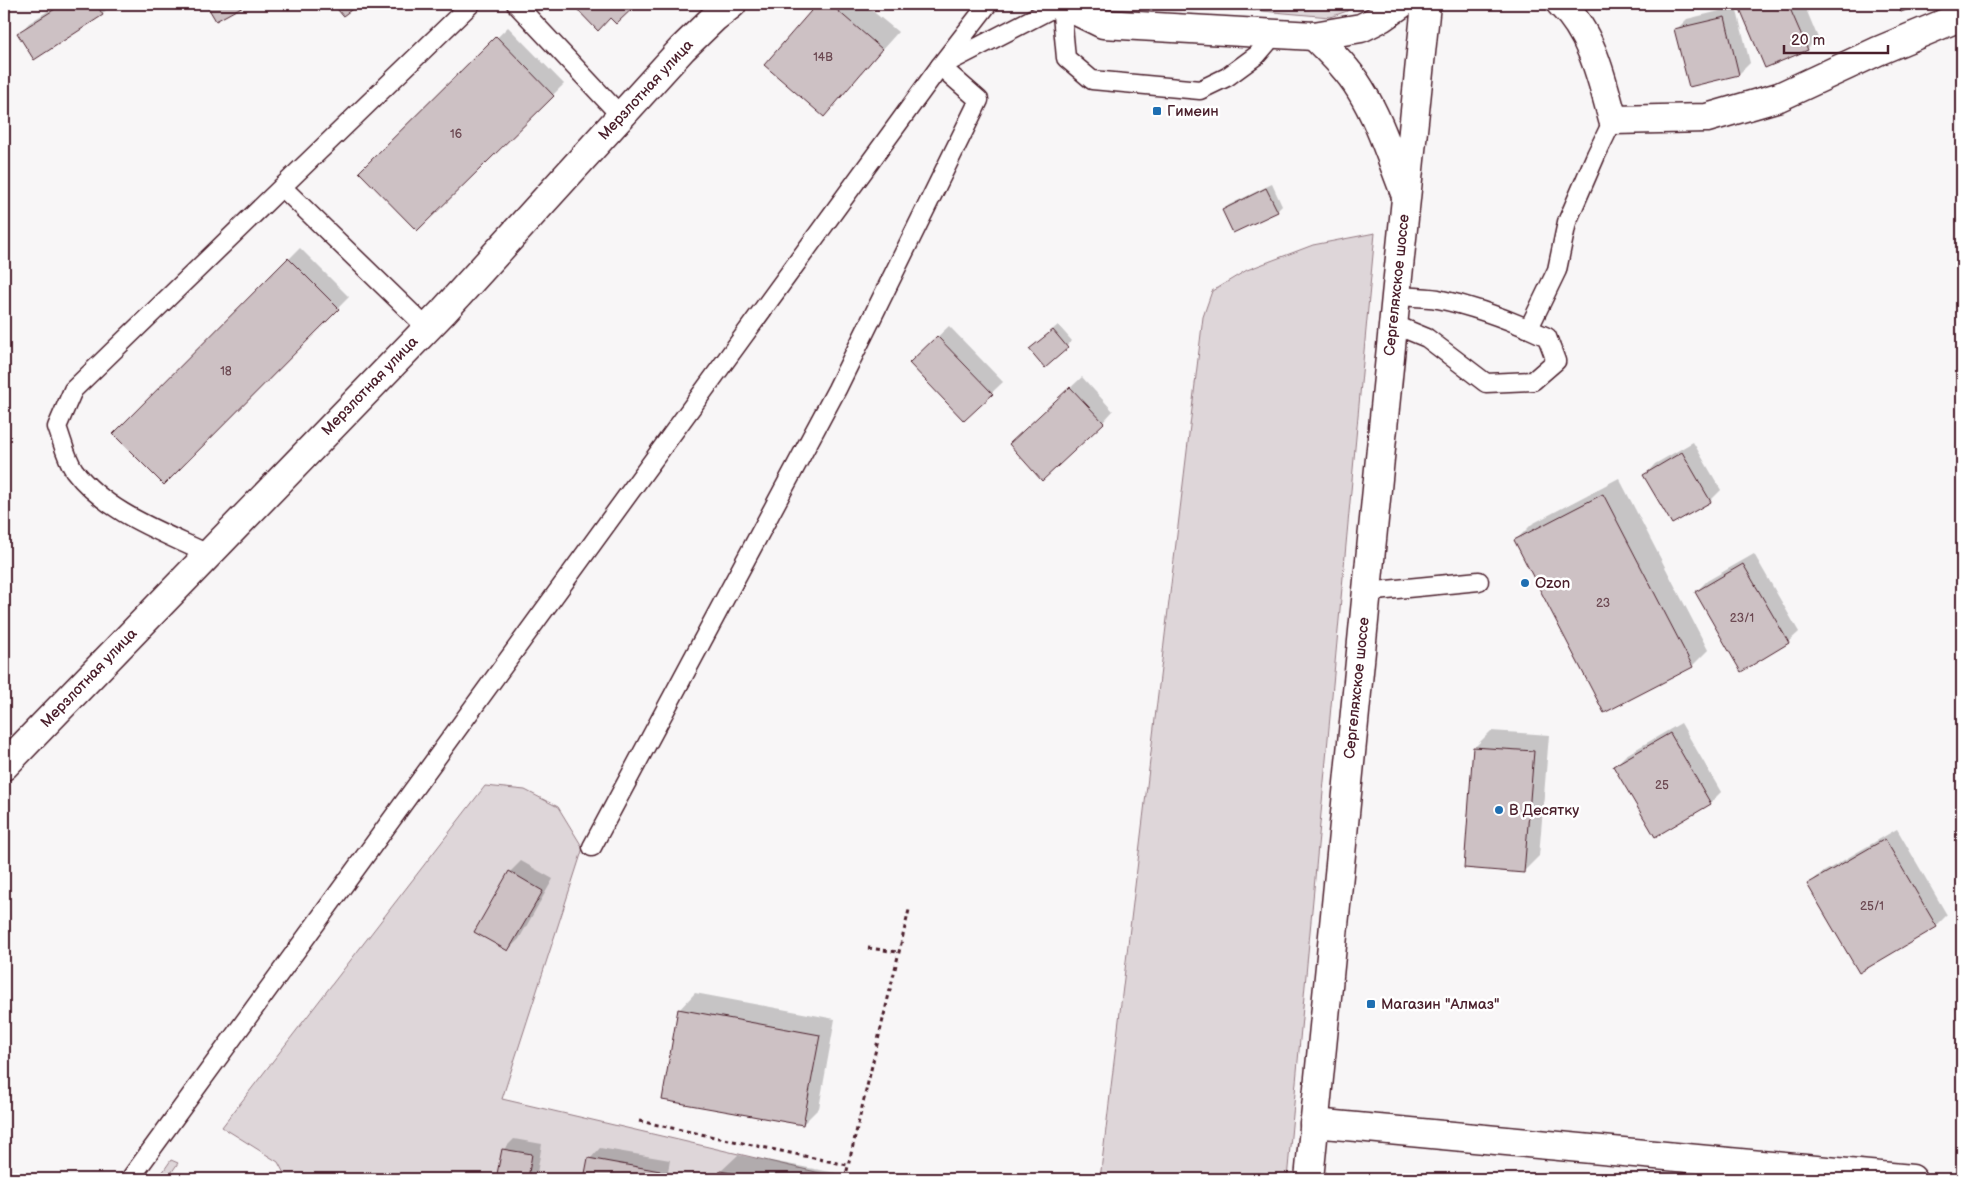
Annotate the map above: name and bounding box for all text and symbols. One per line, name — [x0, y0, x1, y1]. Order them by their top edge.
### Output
scale bar — [1784, 22, 1887, 54]
text: 20 m — [1791, 31, 1825, 50]
street label: Мерзлотная улица — [594, 36, 698, 144]
house number: 14В — [813, 50, 833, 65]
place label: Гимеин — [1167, 102, 1219, 121]
marker: Гимеин — [1151, 105, 1163, 117]
house number: 16 — [450, 127, 462, 142]
street label: Сергеляхское шоссе — [1380, 213, 1414, 357]
street label: Мерзлотная улица — [318, 332, 422, 440]
house number: 18 — [220, 364, 232, 379]
place label: Ozon — [1535, 574, 1570, 593]
marker: Ozon — [1519, 577, 1531, 589]
house number: 23 — [1596, 596, 1610, 611]
house number: 23/1 — [1730, 611, 1754, 626]
street label: Сергеляхское шоссе — [1340, 616, 1374, 760]
street label: Мерзлотная улица — [37, 624, 141, 732]
house number: 25 — [1655, 778, 1669, 793]
place label: В Десятку — [1509, 801, 1579, 820]
marker: В Десятку — [1493, 804, 1505, 816]
house number: 25/1 — [1860, 899, 1884, 914]
place label: Магазин "Алмаз" — [1381, 995, 1500, 1014]
marker: Магазин "Алмаз" — [1365, 998, 1377, 1010]

